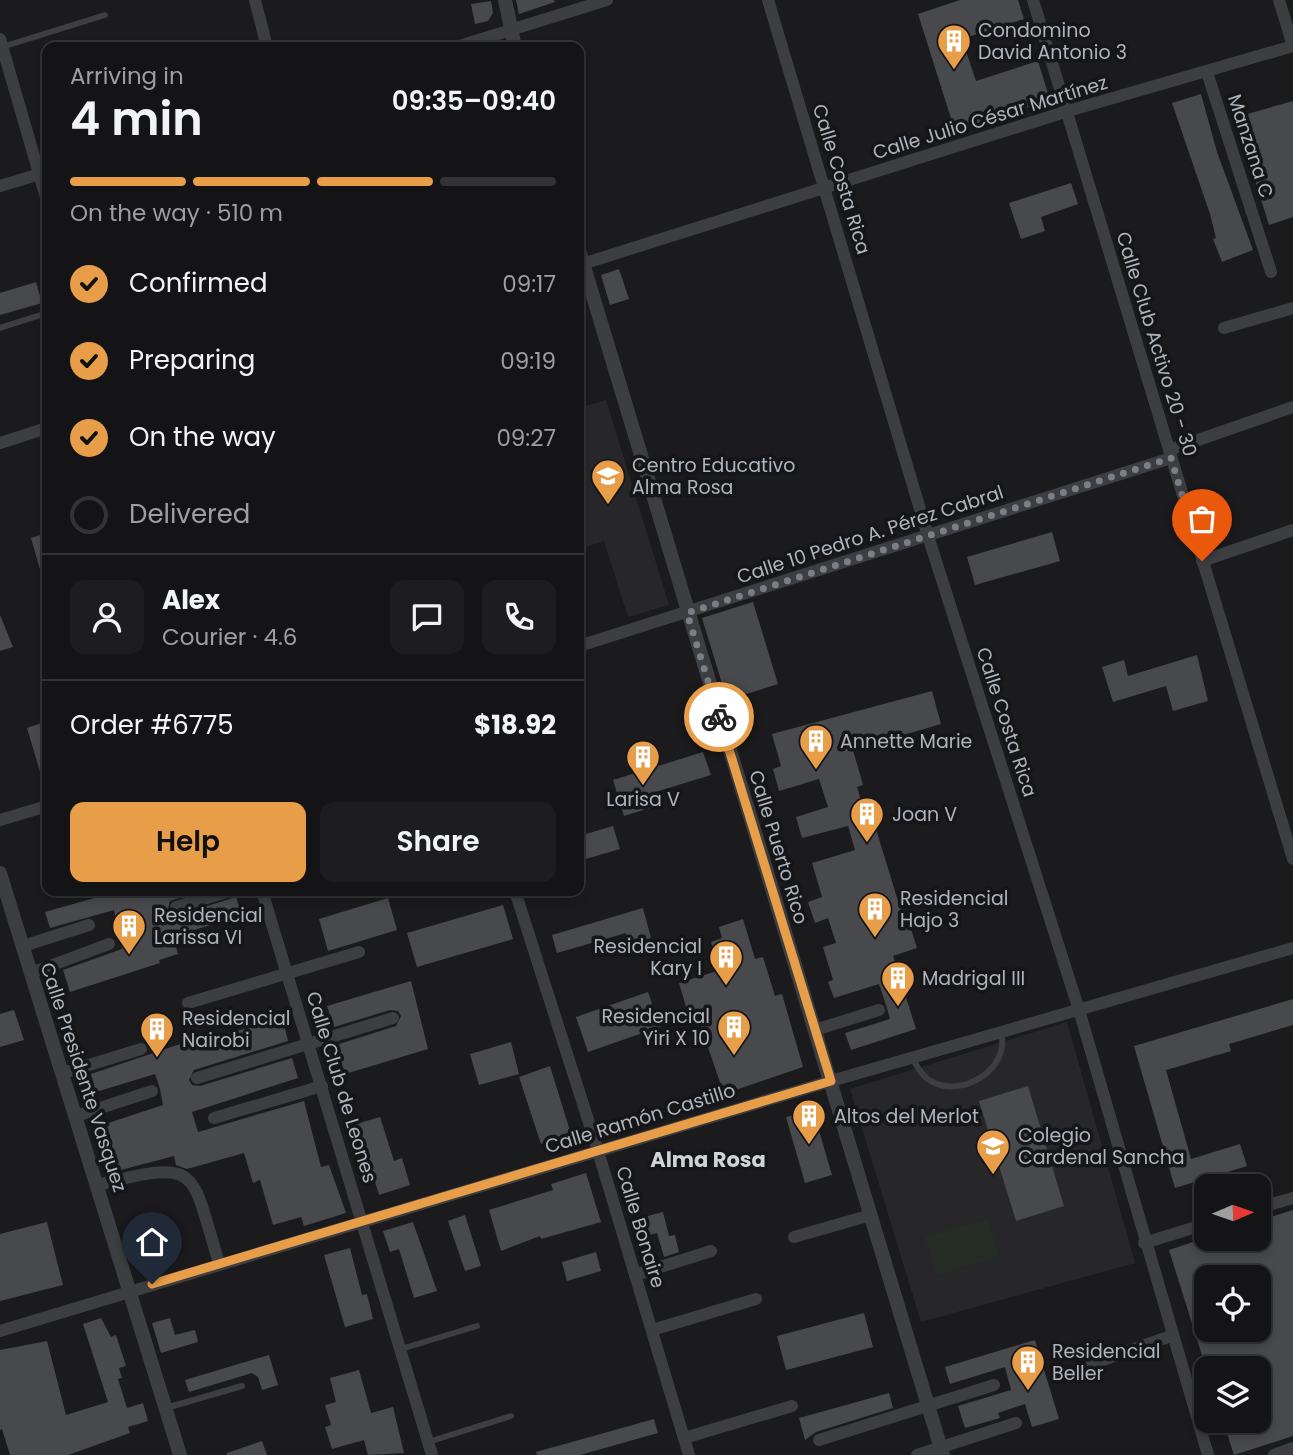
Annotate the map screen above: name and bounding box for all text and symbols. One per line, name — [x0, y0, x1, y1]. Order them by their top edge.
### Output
place label: Condomino David Antonio 3 — [978, 17, 1127, 66]
building icon: Condomino David Antonio 3 — [935, 22, 973, 71]
text: Arriving in — [70, 60, 184, 92]
street label: Calle Julio César Martínez — [869, 69, 1111, 166]
text: 09:35–09:40 — [392, 83, 556, 119]
text: 4 min — [70, 87, 203, 151]
street label: Manzana C — [1221, 91, 1280, 201]
street label: Calle Costa Rica — [806, 101, 877, 258]
text: On the way · 510 m — [70, 197, 283, 229]
street label: Calle Club Activo 20 - 30 — [1109, 229, 1204, 460]
icon: check — [70, 265, 108, 303]
text: Confirmed — [129, 265, 267, 301]
text: 09:17 — [502, 268, 556, 300]
icon: check — [70, 342, 108, 380]
text: Preparing — [129, 342, 255, 378]
text: 09:19 — [500, 345, 556, 377]
icon: check — [70, 419, 108, 457]
text: On the way — [129, 419, 276, 455]
text: 09:27 — [496, 422, 556, 454]
place label: Centro Educativo Alma Rosa — [632, 452, 795, 501]
school or university icon: Centro Educativo Alma Rosa — [589, 457, 627, 506]
street label: Calle 10 Pedro A. Pérez Cabral — [733, 479, 1007, 590]
pin — [1172, 489, 1232, 561]
text: Delivered — [129, 496, 250, 532]
icon: bag — [1183, 500, 1221, 538]
button: person — [70, 580, 144, 654]
button: chat — [390, 580, 464, 654]
button: phone — [482, 580, 556, 654]
text: Alex — [162, 582, 220, 618]
text: Courier · 4.6 — [162, 621, 297, 653]
street label: Calle Costa Rica — [970, 644, 1043, 800]
courier — [684, 682, 754, 752]
icon: bike — [700, 698, 738, 736]
text: Order #6775 — [70, 707, 234, 743]
text: $18.92 — [474, 707, 556, 743]
building icon: Annette Marie — [797, 722, 835, 771]
place label: Annette Marie — [840, 728, 972, 755]
building icon: Larisa V — [624, 738, 662, 787]
street label: Calle Puerto Rico — [742, 767, 815, 928]
place label: Larisa V — [606, 786, 680, 813]
building icon: Joan V — [848, 795, 886, 844]
place label: Joan V — [892, 801, 957, 828]
button: Help — [70, 802, 306, 882]
button: Share — [320, 802, 556, 882]
place label: Residencial Hajo 3 — [900, 885, 1008, 934]
building icon: Residencial Hajo 3 — [856, 890, 894, 939]
place label: Residencial Larissa VI — [154, 902, 262, 951]
building icon: Residencial Larissa VI — [110, 907, 148, 956]
place label: Residencial Kary I — [594, 933, 702, 982]
building icon: Residencial Kary I — [707, 938, 745, 987]
street label: Calle Presidente Vasquez — [34, 959, 133, 1195]
building icon: Madrigal III — [879, 959, 917, 1008]
place label: Madrigal III — [922, 965, 1025, 992]
street label: Calle Club de Leones — [300, 988, 384, 1186]
place label: Residencial Yiri X 10 — [602, 1003, 710, 1052]
place label: Residencial Nairobi — [182, 1005, 290, 1054]
building icon: Residencial Yiri X 10 — [715, 1008, 753, 1057]
building icon: Residencial Nairobi — [138, 1010, 176, 1059]
street label: Calle Ramón Castillo — [542, 1077, 739, 1160]
building icon: Altos del Merlot — [790, 1097, 828, 1146]
place label: Altos del Merlot — [834, 1103, 979, 1130]
place label: Colegio Cardenal Sancha — [1018, 1122, 1185, 1171]
school or university icon: Colegio Cardenal Sancha — [974, 1127, 1012, 1176]
district label: Alma Rosa — [650, 1145, 766, 1174]
street label: Calle Bonaire — [609, 1163, 672, 1291]
north arrow — [1194, 1174, 1270, 1251]
map controls — [1194, 1174, 1271, 1433]
pin — [122, 1212, 182, 1284]
icon: home — [133, 1223, 171, 1261]
button: locate — [1194, 1265, 1271, 1342]
place label: Residencial Beller — [1052, 1338, 1160, 1387]
building icon: Residencial Beller — [1009, 1343, 1047, 1392]
button: layers — [1194, 1356, 1271, 1433]

